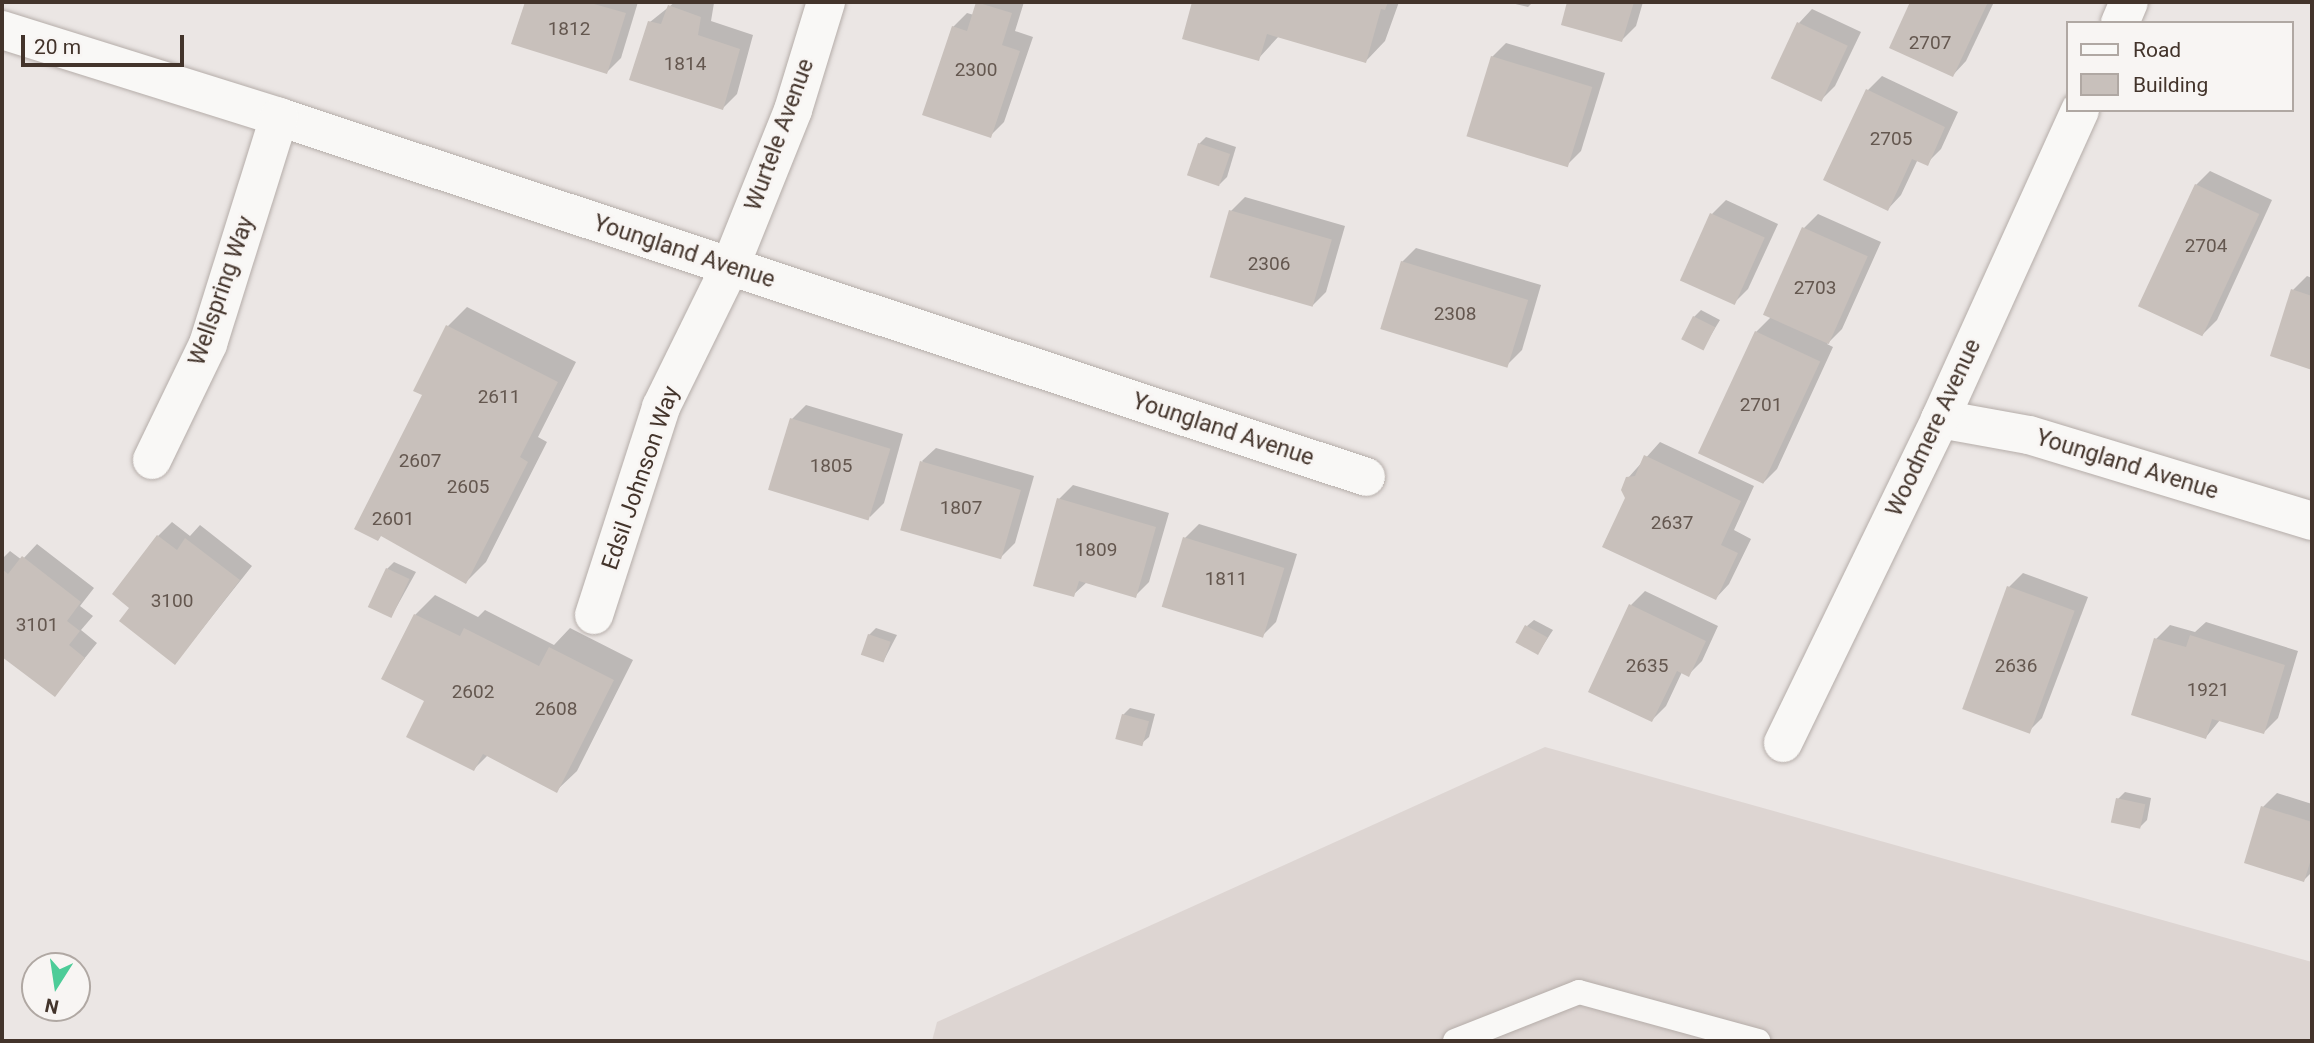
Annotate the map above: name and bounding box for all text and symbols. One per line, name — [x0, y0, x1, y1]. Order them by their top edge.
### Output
house number: 1812 — [548, 18, 590, 40]
scale bar — [24, 21, 187, 65]
legend — [2066, 21, 2293, 112]
house number: 2707 — [1909, 32, 1951, 54]
text: 20 m — [34, 35, 81, 59]
text: Road — [2133, 38, 2181, 62]
house number: 1814 — [664, 53, 706, 75]
street label: Wurtele Avenue — [740, 55, 820, 215]
house number: 2300 — [955, 59, 997, 81]
text: Building — [2133, 73, 2208, 97]
house number: 2705 — [1870, 128, 1912, 150]
street label: Youngland Avenue — [590, 210, 778, 294]
street label: Wellspring Way — [184, 213, 260, 369]
house number: 2704 — [2185, 235, 2227, 257]
house number: 2306 — [1248, 253, 1290, 275]
house number: 2703 — [1794, 277, 1836, 299]
house number: 2308 — [1434, 303, 1476, 325]
street label: Woodmere Avenue — [1881, 335, 1987, 521]
street label: Edsil Johnson Way — [597, 383, 685, 573]
house number: 2611 — [478, 386, 520, 408]
street label: Youngland Avenue — [1129, 388, 1317, 472]
house number: 2701 — [1740, 394, 1782, 416]
street label: Youngland Avenue — [2033, 424, 2221, 506]
house number: 2607 — [399, 450, 441, 472]
house number: 1805 — [810, 455, 852, 477]
house number: 2605 — [447, 476, 489, 498]
house number: 1807 — [940, 497, 982, 519]
house number: 2601 — [372, 508, 414, 530]
house number: 2637 — [1651, 512, 1693, 534]
house number: 1809 — [1075, 539, 1117, 561]
house number: 1811 — [1205, 568, 1247, 590]
house number: 3100 — [151, 590, 193, 612]
house number: 3101 — [16, 614, 58, 636]
house number: 2635 — [1626, 655, 1668, 677]
house number: 2636 — [1995, 655, 2037, 677]
house number: 1921 — [2187, 679, 2229, 701]
house number: 2602 — [452, 681, 494, 703]
house number: 2608 — [535, 698, 577, 720]
north arrow — [21, 952, 91, 1022]
text: N — [43, 993, 61, 1019]

